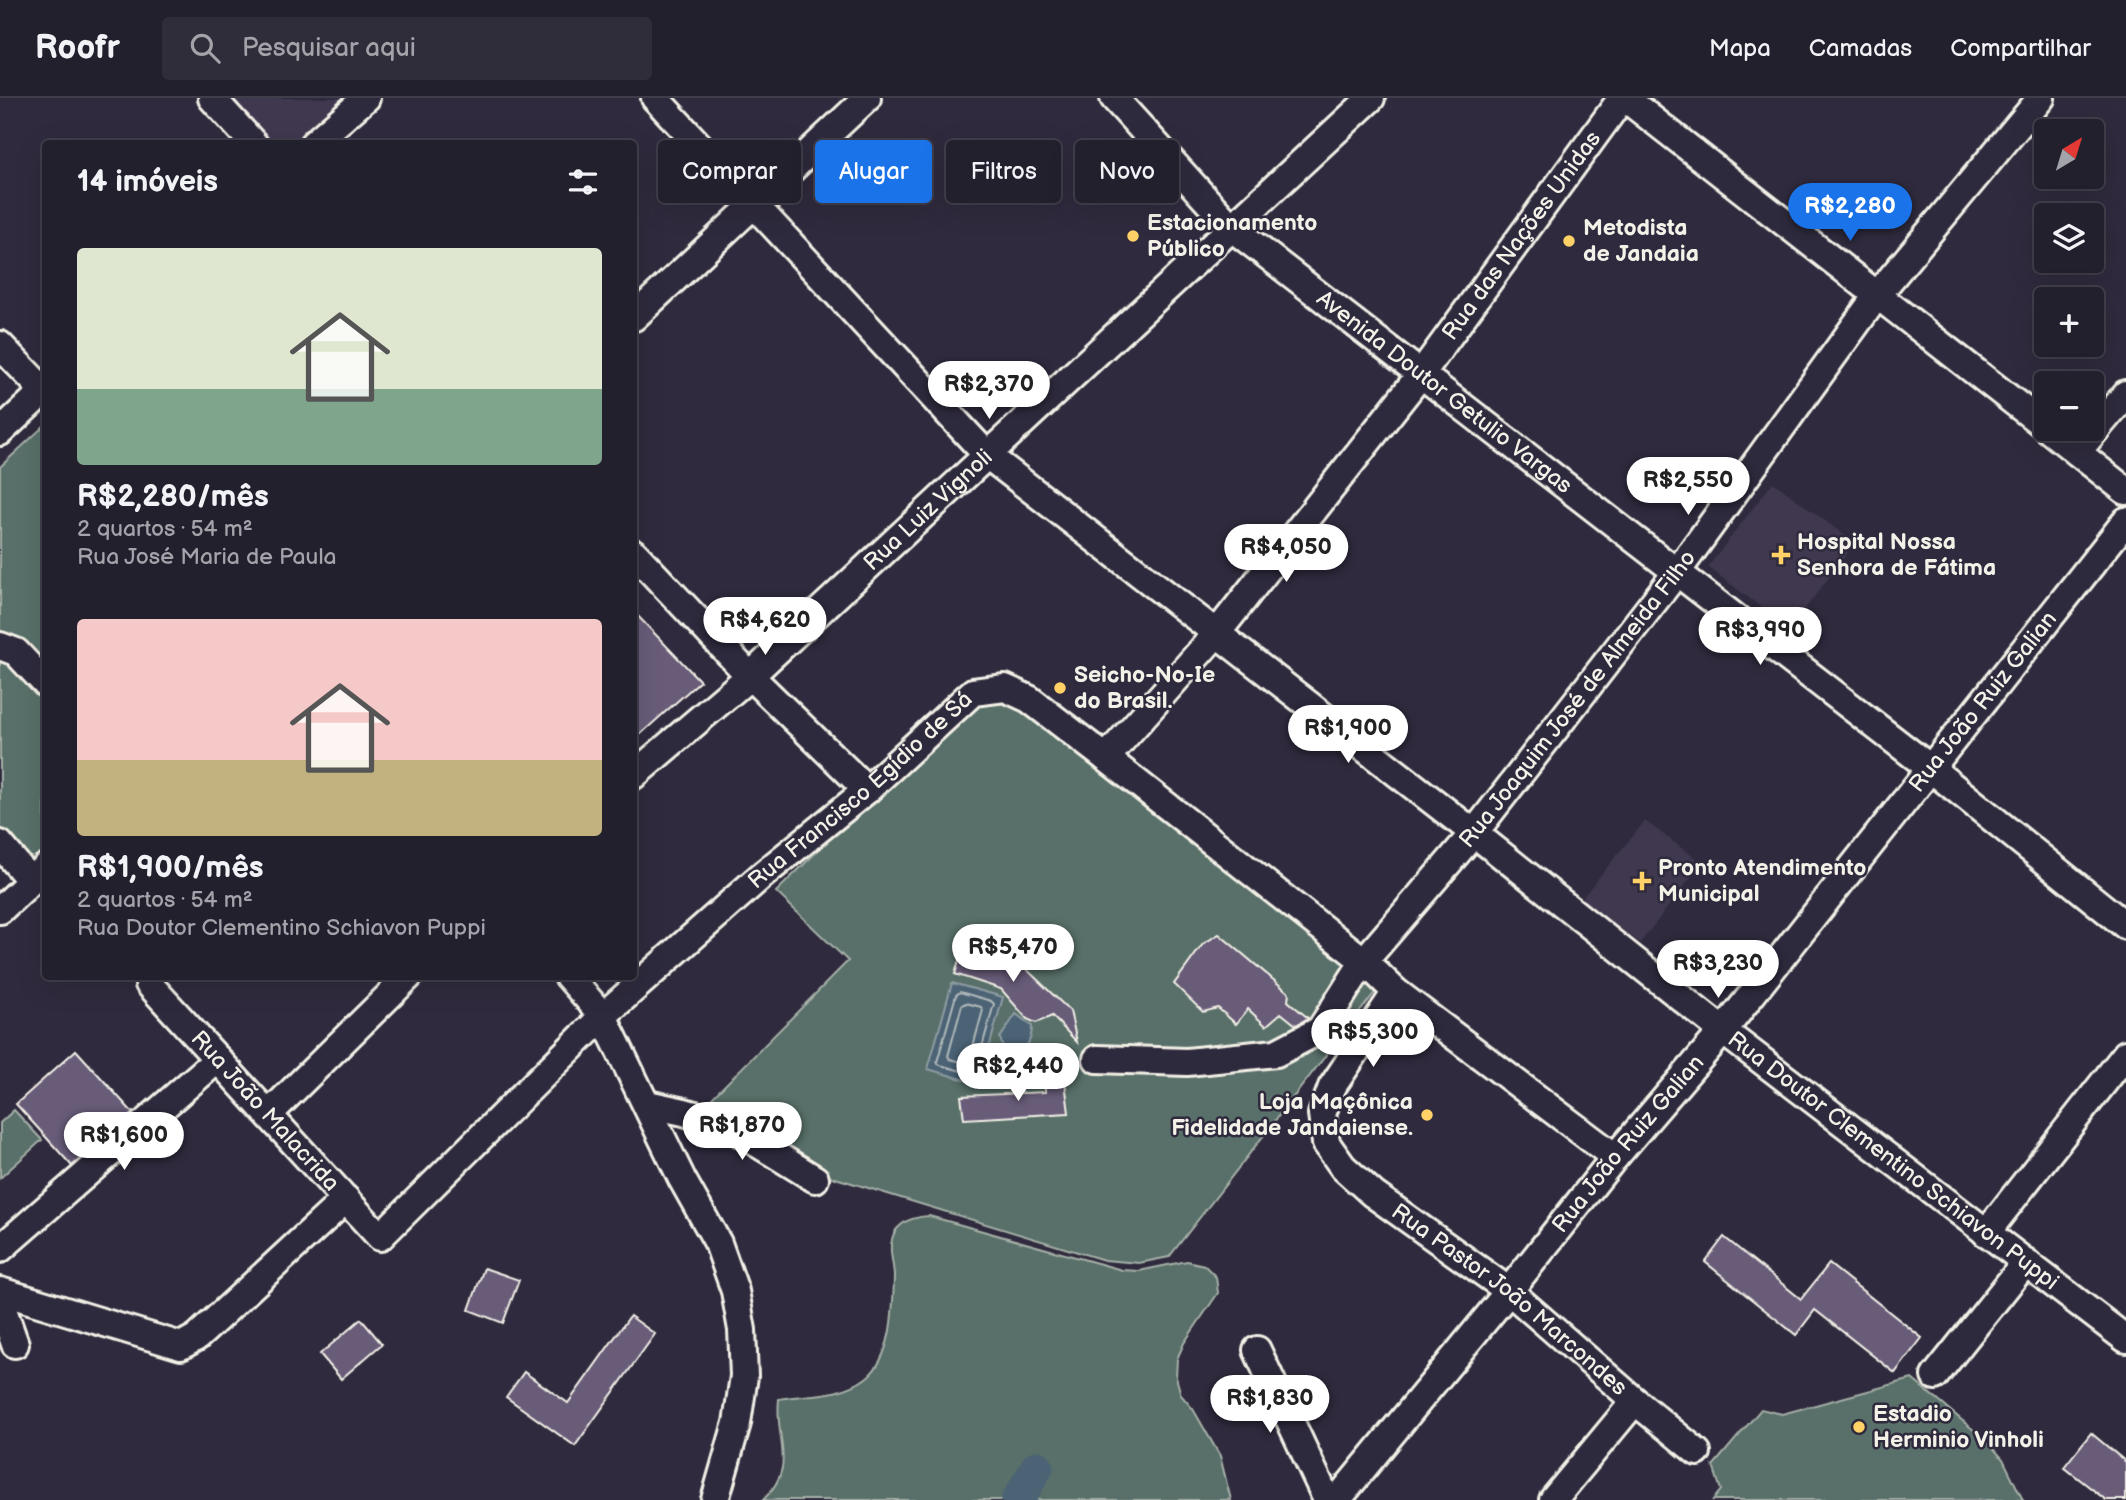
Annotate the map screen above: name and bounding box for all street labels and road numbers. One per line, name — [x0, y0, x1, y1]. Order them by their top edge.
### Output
street label: Rua das Nações Unidas — [1436, 126, 1607, 346]
street label: Avenida Doutor Getulio Vargas — [1311, 285, 1578, 500]
street label: Rua Luiz Vignoli — [858, 443, 998, 577]
street label: Rua Joaquim José de Almeida Filho — [1453, 545, 1702, 854]
street label: Rua João Ruiz Galian — [1903, 606, 2063, 798]
street label: Rua Francisco Egídio de Sá — [742, 685, 978, 895]
street label: Rua João Malacrida — [185, 1025, 345, 1197]
street label: Rua Doutor Clementino Schiavon Puppi — [1722, 1026, 2064, 1296]
street label: Rua João Ruiz Galian — [1546, 1049, 1710, 1239]
street label: Rua Pastor João Marcondes — [1386, 1198, 1633, 1402]

